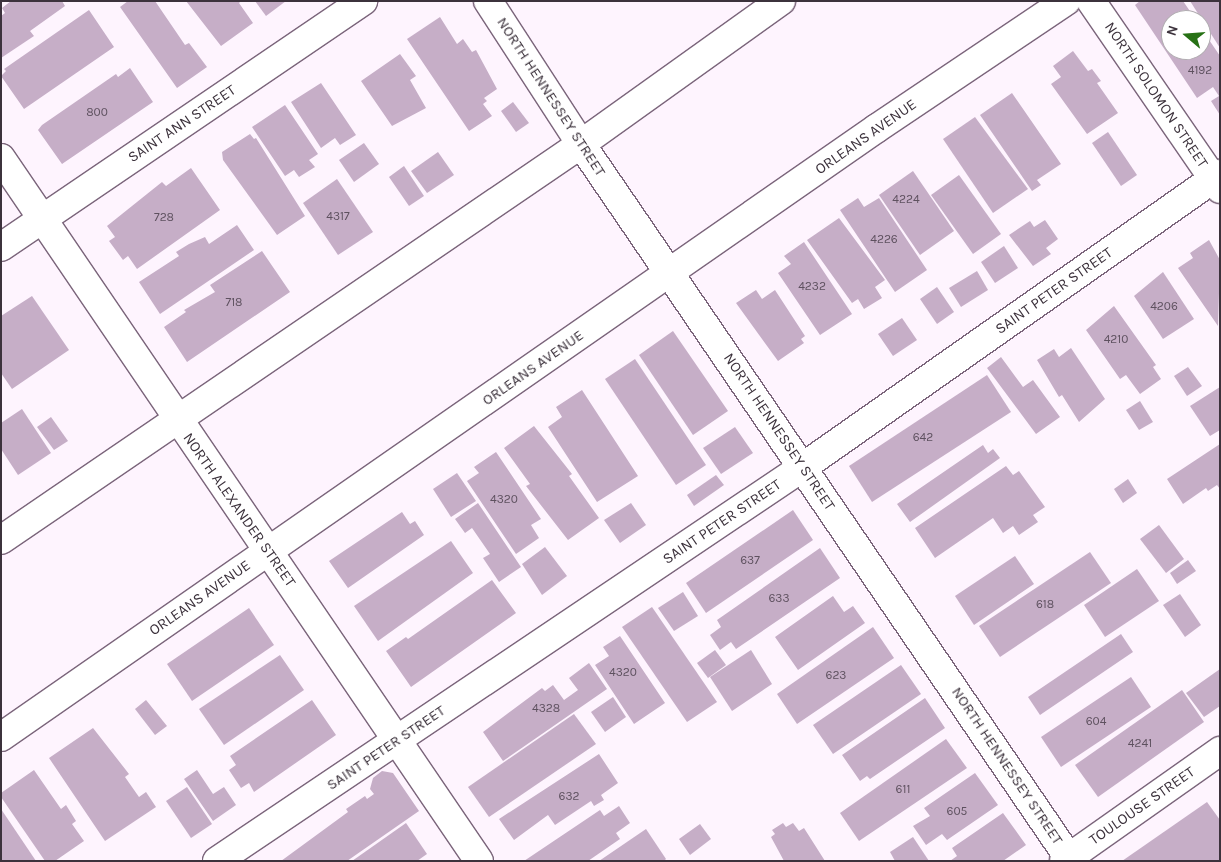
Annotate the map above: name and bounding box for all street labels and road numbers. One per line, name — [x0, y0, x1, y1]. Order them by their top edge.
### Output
street label: NORTH HENNESSEY STREET — [493, 14, 609, 180]
street label: NORTH SOLOMON STREET — [1100, 19, 1212, 171]
street label: SAINT ANN STREET — [125, 81, 239, 167]
street label: ORLEANS AVENUE — [812, 95, 920, 179]
street label: SAINT PETER STREET — [992, 244, 1116, 338]
street label: ORLEANS AVENUE — [479, 326, 587, 410]
street label: NORTH HENNESSEY STREET — [720, 350, 838, 514]
street label: NORTH ALEXANDER STREET — [179, 429, 299, 591]
street label: SAINT PETER STREET — [659, 476, 785, 568]
street label: ORLEANS AVENUE — [146, 556, 254, 640]
street label: NORTH HENNESSEY STREET — [948, 684, 1066, 848]
street label: SAINT PETER STREET — [323, 702, 449, 794]
street label: TOULOUSE STREET — [1086, 763, 1198, 849]

